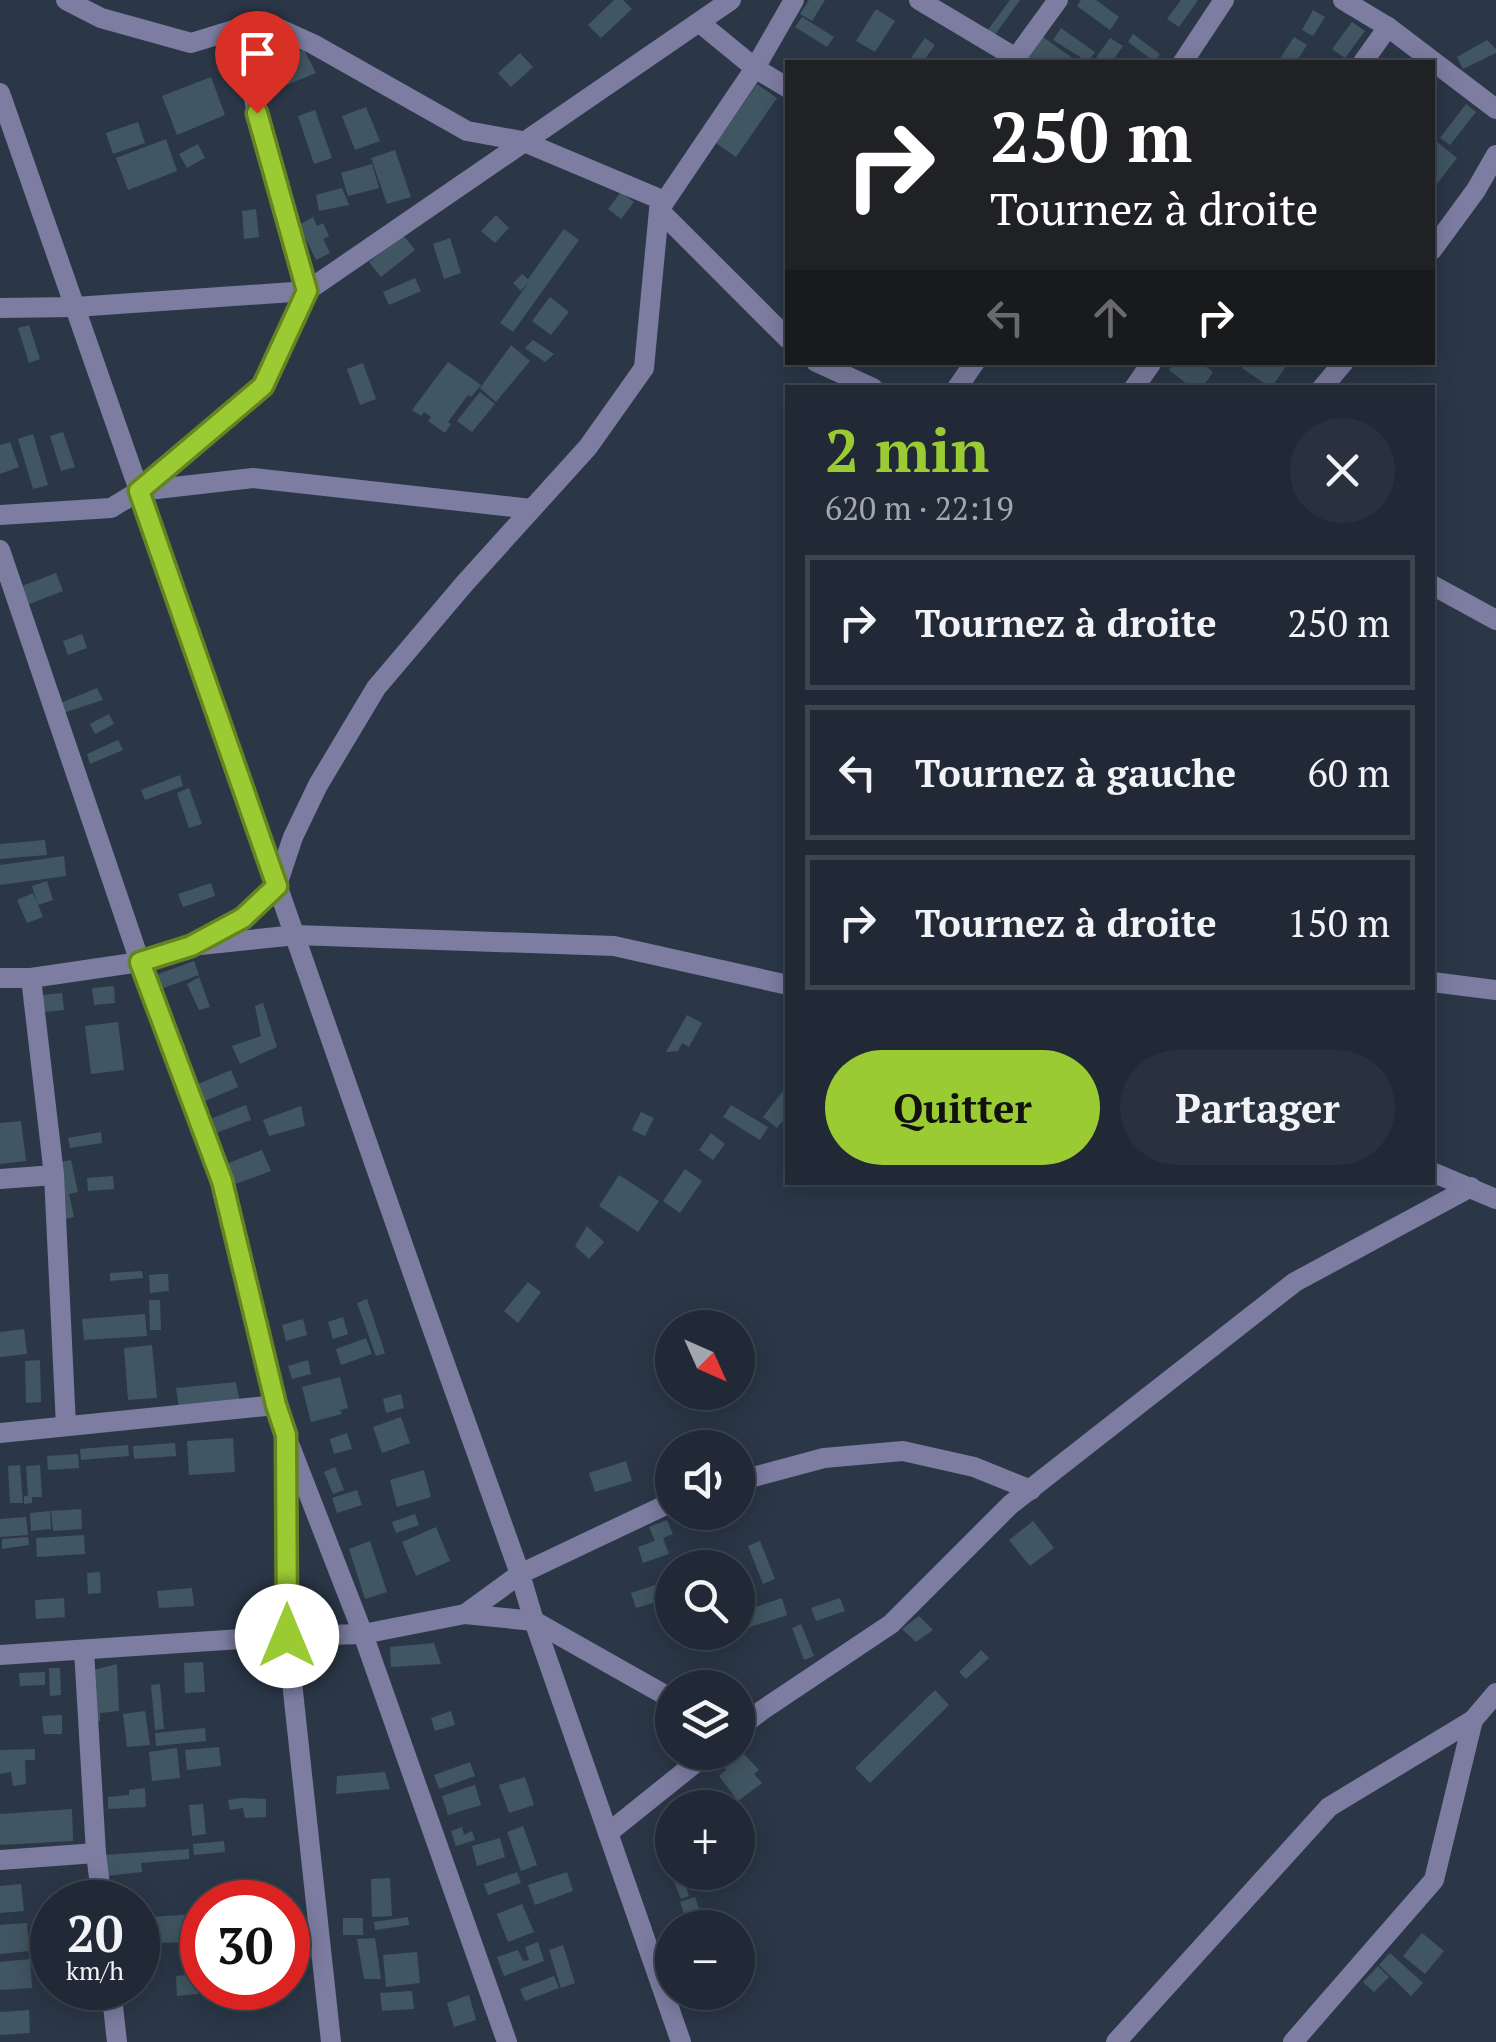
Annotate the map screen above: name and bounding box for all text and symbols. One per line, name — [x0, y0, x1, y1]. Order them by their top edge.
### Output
pin — [215, 11, 300, 114]
icon: arrive — [230, 26, 285, 81]
text: 250 m — [990, 89, 1192, 182]
icon: right — [825, 100, 955, 230]
text: Tournez à droite — [990, 178, 1318, 238]
icon: left — [978, 290, 1033, 345]
icon: ahead — [1083, 290, 1138, 345]
icon: right — [1188, 290, 1243, 345]
text: 2 min — [825, 410, 989, 489]
button: close — [1290, 418, 1395, 523]
text: 620 m · 22:19 — [825, 487, 1013, 529]
icon: right — [830, 595, 885, 650]
text: Tournez à droite — [915, 598, 1217, 648]
text: 250 m — [1287, 598, 1390, 648]
icon: left — [830, 745, 885, 800]
text: Tournez à gauche — [915, 748, 1236, 798]
text: 60 m — [1307, 748, 1390, 798]
icon: right — [830, 895, 885, 950]
text: Tournez à droite — [915, 898, 1217, 948]
text: 150 m — [1287, 898, 1390, 948]
button: Quitter — [825, 1050, 1100, 1165]
button: Partager — [1120, 1050, 1395, 1165]
north arrow — [655, 1310, 755, 1410]
map controls — [655, 1310, 755, 2010]
button: sound — [655, 1430, 755, 1530]
button: search — [655, 1550, 755, 1650]
position arrow — [235, 1584, 339, 1688]
button: layers — [655, 1670, 755, 1770]
button: + — [655, 1790, 755, 1890]
speed limit sign: 30 — [180, 1880, 310, 2010]
text: 20 — [67, 1900, 123, 1966]
button: − — [655, 1910, 755, 2010]
text: km/h — [66, 1954, 124, 1987]

